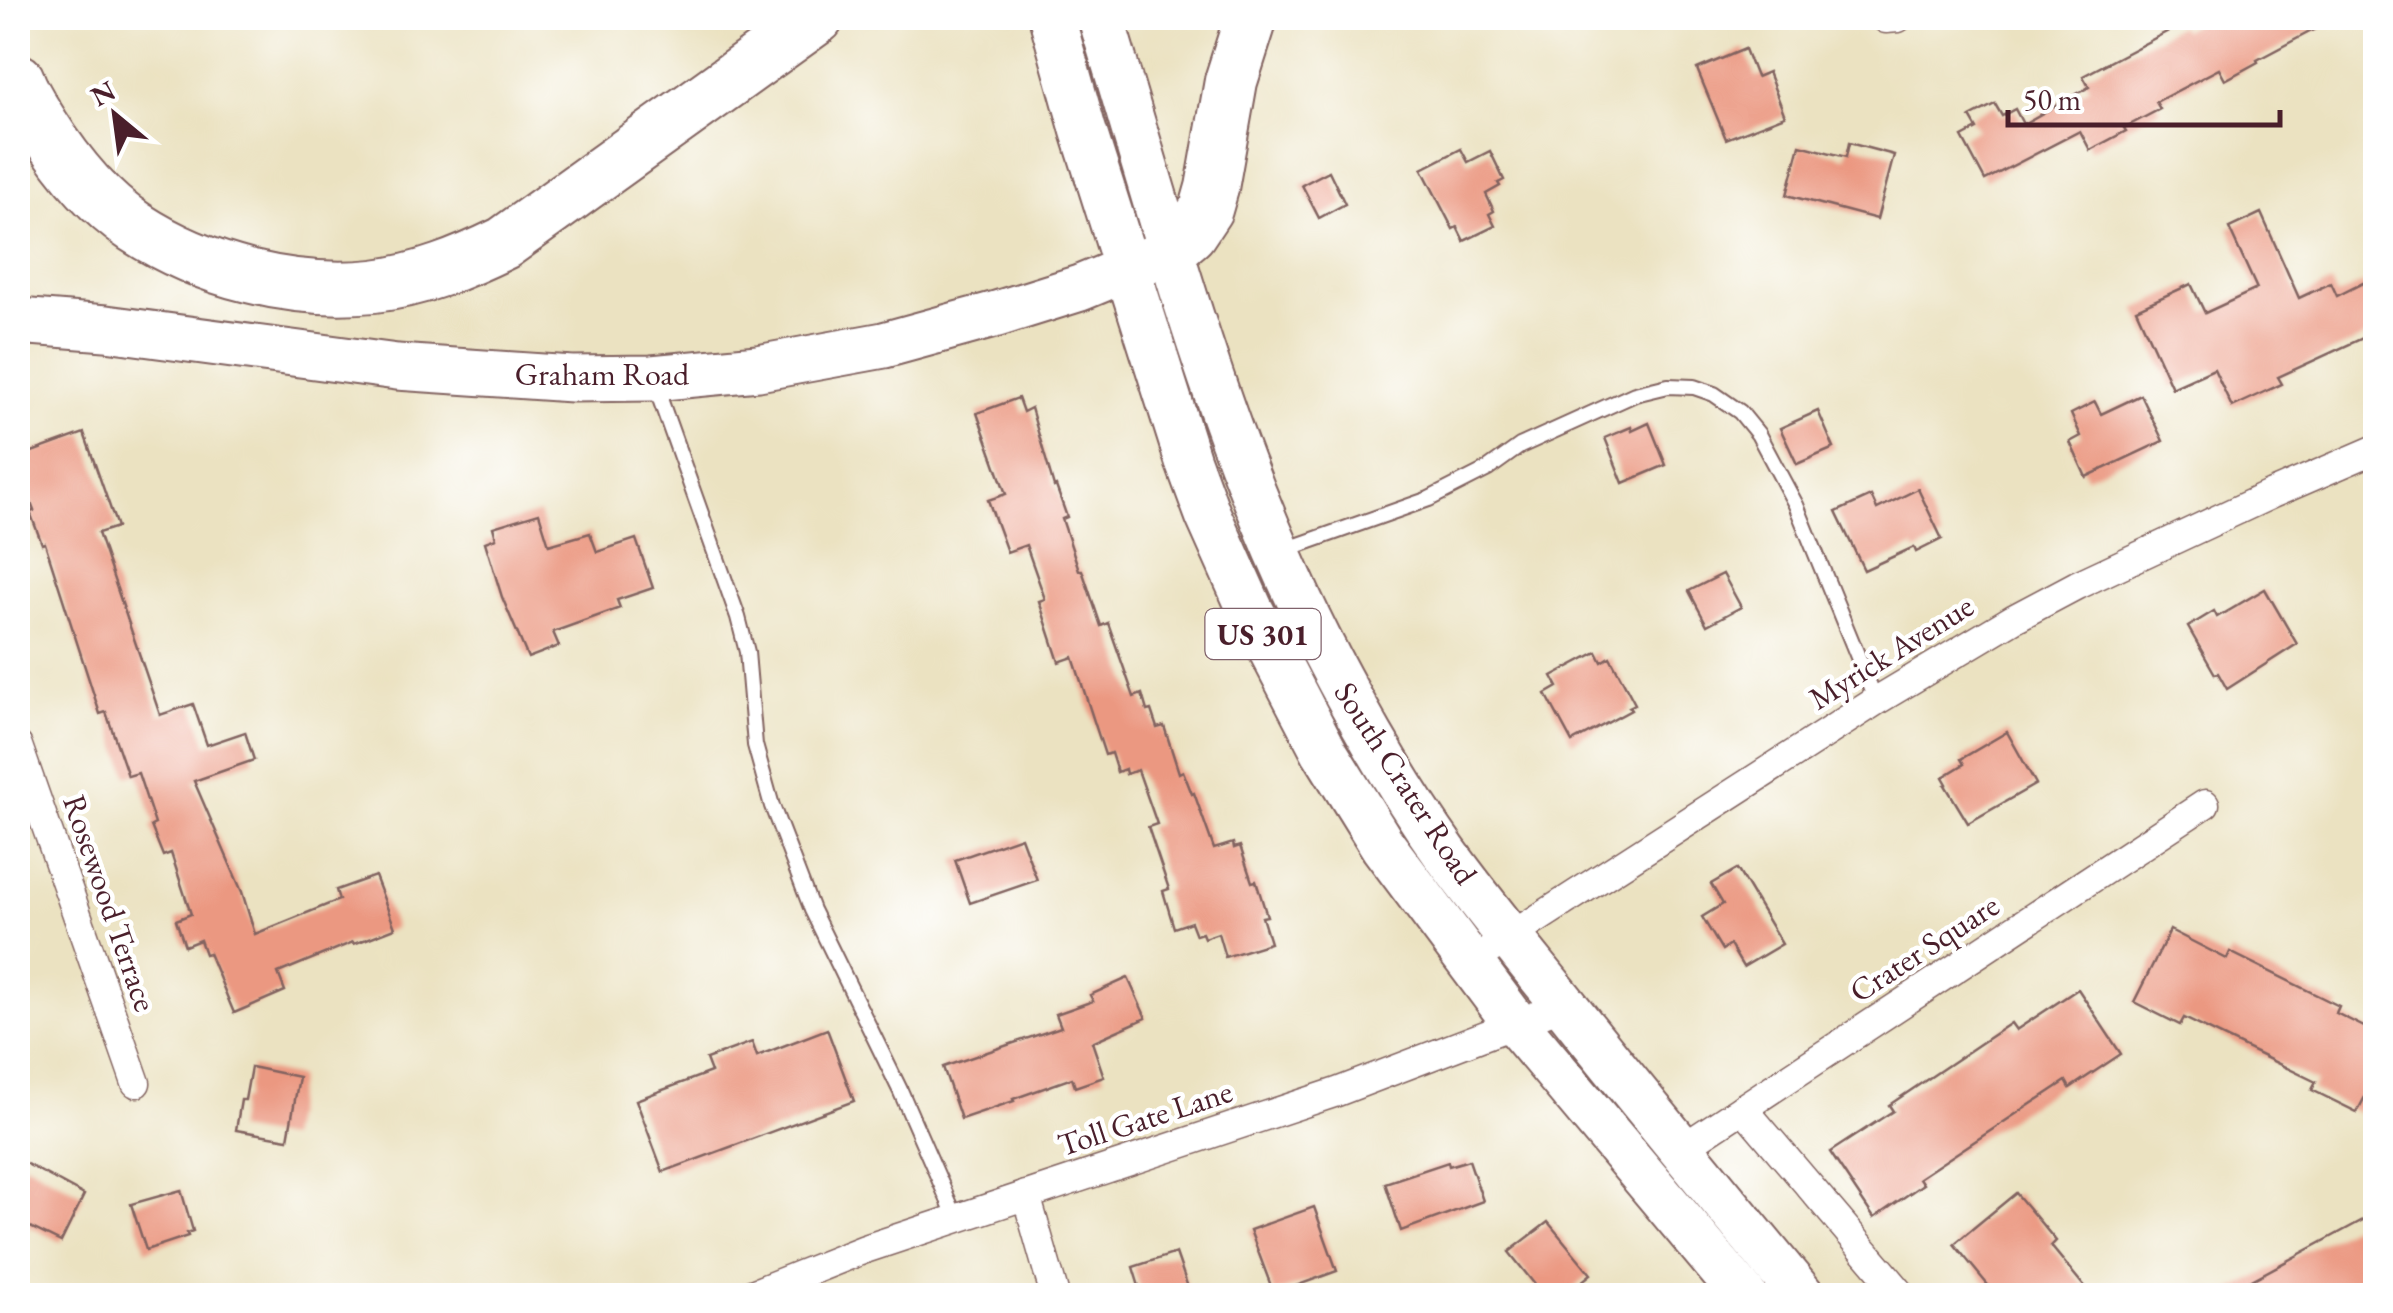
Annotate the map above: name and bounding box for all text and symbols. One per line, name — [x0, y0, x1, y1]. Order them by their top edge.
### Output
north arrow — [65, 65, 165, 165]
scale bar — [2008, 65, 2280, 127]
text: N — [84, 72, 122, 114]
text: 50 m — [2023, 80, 2081, 119]
street label: Graham Road — [515, 353, 690, 395]
street label: Myrick Avenue — [1801, 585, 1981, 719]
road number: US 301 — [1206, 609, 1320, 659]
street label: South Crater Road — [1325, 674, 1488, 893]
street label: Rosewood Terrace — [53, 789, 167, 1017]
street label: Crater Square — [1841, 884, 2007, 1012]
street label: Toll Gate Lane — [1052, 1070, 1238, 1166]

